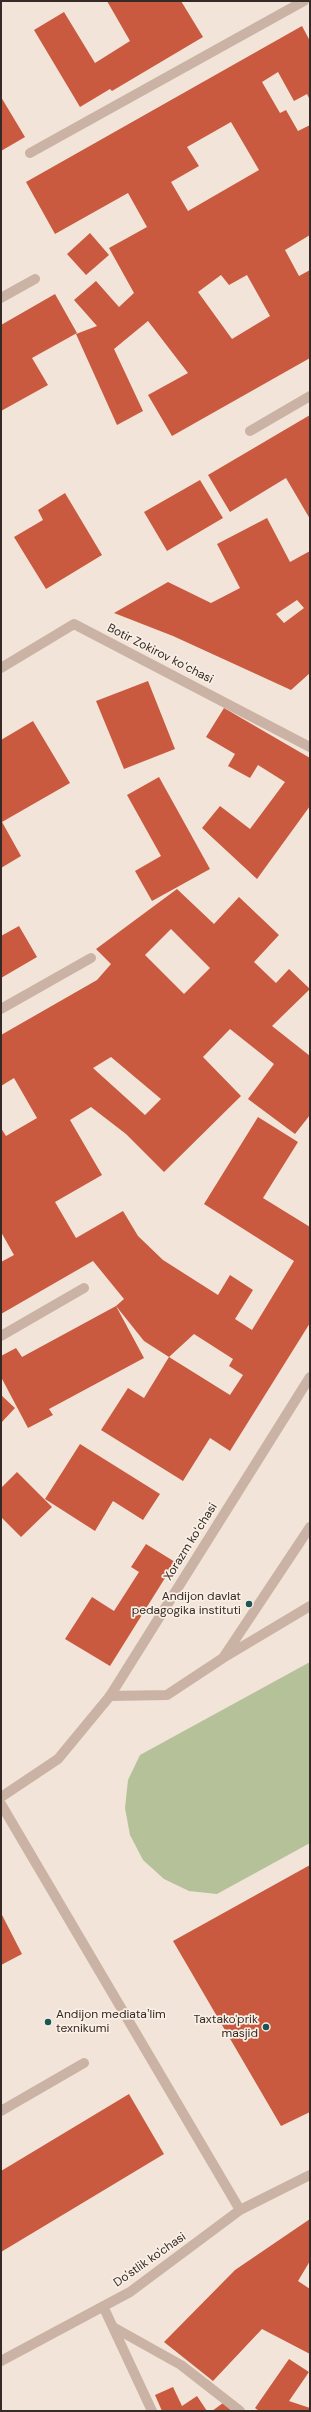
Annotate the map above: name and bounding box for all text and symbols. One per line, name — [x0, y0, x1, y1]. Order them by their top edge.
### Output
street label: Botir Zokirov koʻchasi — [105, 621, 215, 687]
street label: Xorazm koʻchasi — [161, 1500, 221, 1584]
place label: Andijon davlat pedagogika instituti — [132, 1590, 241, 1618]
marker: Andijon davlat pedagogika instituti — [244, 1599, 254, 1609]
place label: Andijon mediataʼlim texnikumi — [56, 2008, 166, 2036]
place label: Taxtako'prik masjid — [193, 2013, 258, 2041]
marker: Andijon mediataʼlim texnikumi — [43, 2017, 53, 2027]
marker: Taxtako'prik masjid — [261, 2022, 271, 2032]
street label: Do'stlik ko'chasi — [111, 2230, 189, 2290]

